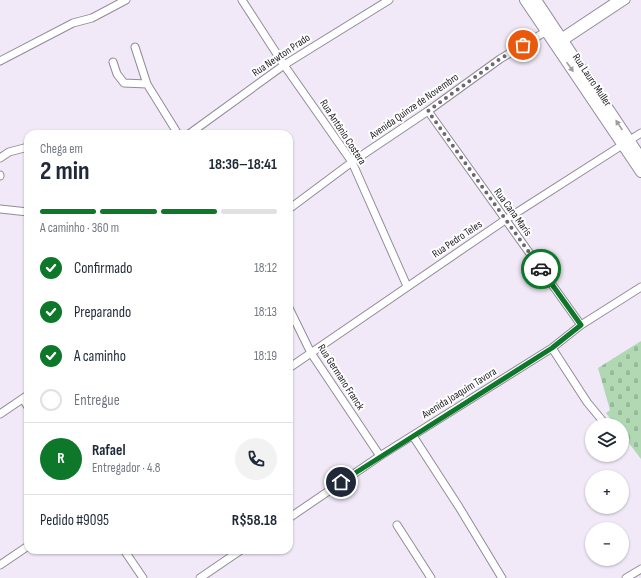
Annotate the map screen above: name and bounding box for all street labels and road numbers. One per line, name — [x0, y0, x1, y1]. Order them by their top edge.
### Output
street label: Rua Newton Prado — [250, 31, 313, 79]
street label: Rua Lauro Muller — [570, 51, 614, 109]
street label: Avenida Quinze de Novembro — [366, 70, 461, 142]
street label: Rua Antônio Costera — [317, 97, 369, 167]
street label: Rua Cana Maris — [491, 186, 535, 238]
street label: Rua Pedro Teles — [430, 218, 484, 260]
street label: Rua Germano Franck — [315, 342, 368, 413]
street label: Avenida Joaquim Tavora — [418, 365, 499, 422]

